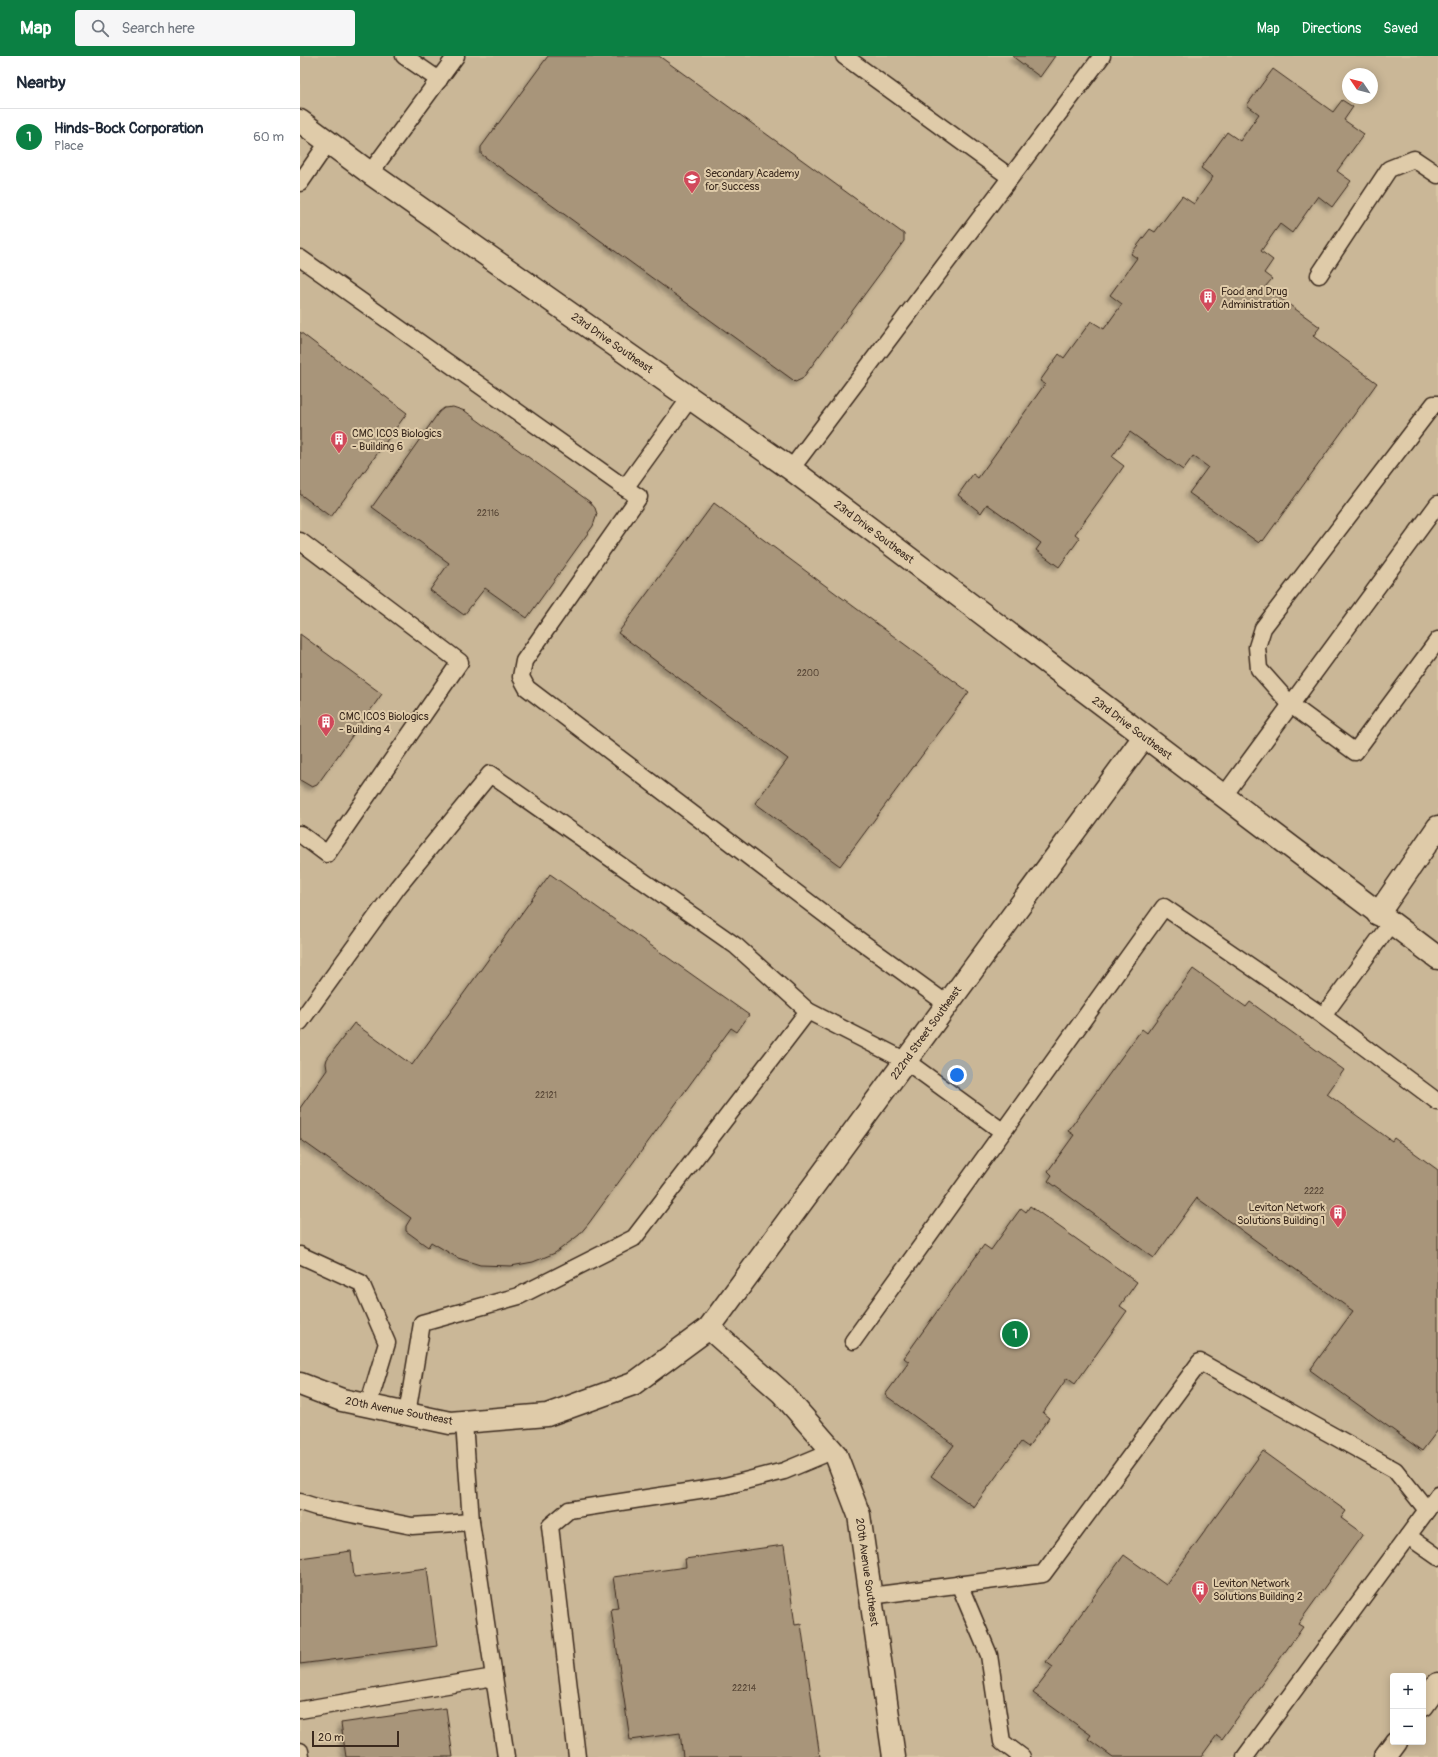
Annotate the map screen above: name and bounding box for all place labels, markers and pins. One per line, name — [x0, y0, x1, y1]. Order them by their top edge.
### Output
place label: Secondary Academy for Success — [705, 167, 799, 193]
school or university icon: Secondary Academy for Success — [682, 169, 702, 194]
place label: Food and Drug Administration — [1221, 285, 1290, 311]
building icon: Food and Drug Administration — [1198, 287, 1218, 312]
place label: CMC ICOS Biologics - Building 6 — [352, 427, 442, 453]
building icon: CMC ICOS Biologics - Building 6 — [329, 429, 349, 454]
place label: CMC ICOS Biologics - Building 4 — [339, 710, 429, 736]
building icon: CMC ICOS Biologics - Building 4 — [316, 712, 336, 737]
place label: Leviton Network Solutions Building 1 — [1237, 1201, 1325, 1227]
building icon: Leviton Network Solutions Building 1 — [1328, 1203, 1348, 1228]
pin: 1 — [1002, 1319, 1028, 1349]
place label: Leviton Network Solutions Building 2 — [1213, 1577, 1303, 1603]
building icon: Leviton Network Solutions Building 2 — [1190, 1579, 1210, 1604]

